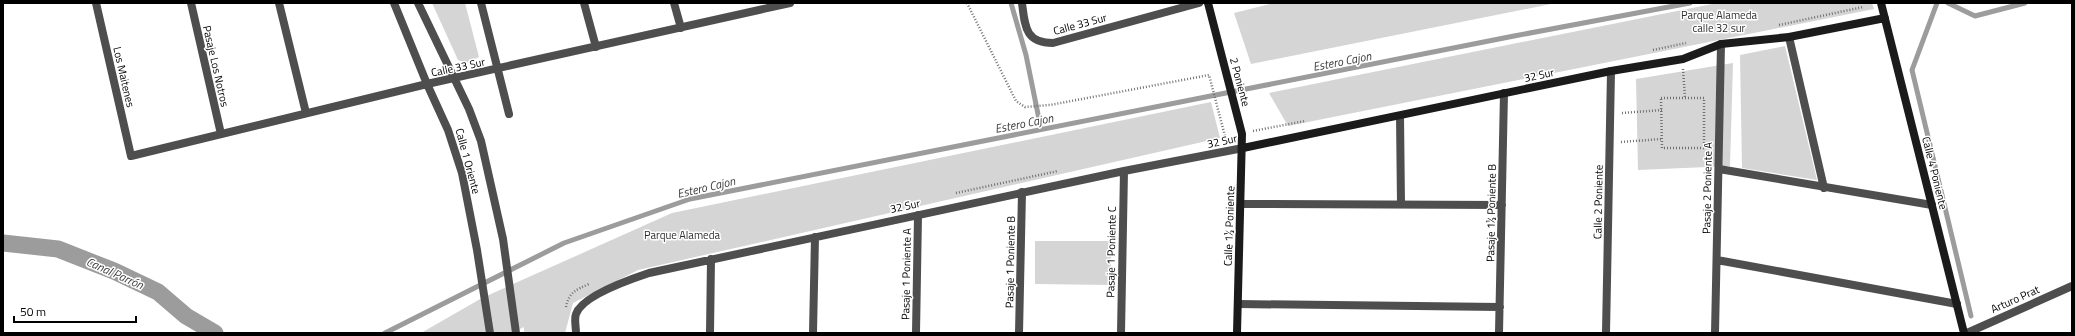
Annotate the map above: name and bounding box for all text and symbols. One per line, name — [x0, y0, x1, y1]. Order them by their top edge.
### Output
park label: Parque Alameda calle 32 sur — [1681, 7, 1757, 36]
street label: Calle 33 Sur — [1051, 9, 1109, 39]
street label: Pasaje Los Notros — [199, 24, 233, 108]
street label: Los Maitenes — [109, 45, 139, 109]
water label: Estero Cajon — [1311, 46, 1374, 76]
street label: Calle 33 Sur — [429, 53, 487, 81]
street label: 2 Poniente — [1226, 56, 1254, 109]
street label: 32 Sur — [1522, 64, 1556, 86]
water label: Estero Cajon — [993, 108, 1056, 138]
street label: Calle 1 Oriente — [452, 126, 485, 196]
street label: 32 Sur — [1205, 130, 1239, 152]
street label: Calle 4 Poniente — [1918, 135, 1952, 212]
street label: Pasaje 2 Poniente A — [1698, 141, 1716, 234]
street label: Pasaje 1½ Poniente B — [1482, 164, 1500, 262]
street label: Calle 2 Poniente — [1589, 164, 1607, 239]
water label: Estero Cajon — [675, 171, 738, 203]
street label: Calle 1½ Poniente — [1220, 185, 1238, 266]
street label: 32 Sur — [888, 195, 922, 217]
street label: Pasaje 1 Poniente C — [1102, 206, 1120, 298]
street label: Pasaje 1 Poniente B — [1001, 216, 1019, 308]
park label: Parque Alameda — [644, 227, 720, 243]
street label: Pasaje 1 Poniente A — [897, 227, 915, 320]
water label: Canal Parrón — [83, 252, 148, 295]
street label: Arturo Prat — [1988, 281, 2042, 317]
scale bar — [14, 298, 136, 324]
text: 50 m — [20, 302, 46, 321]

